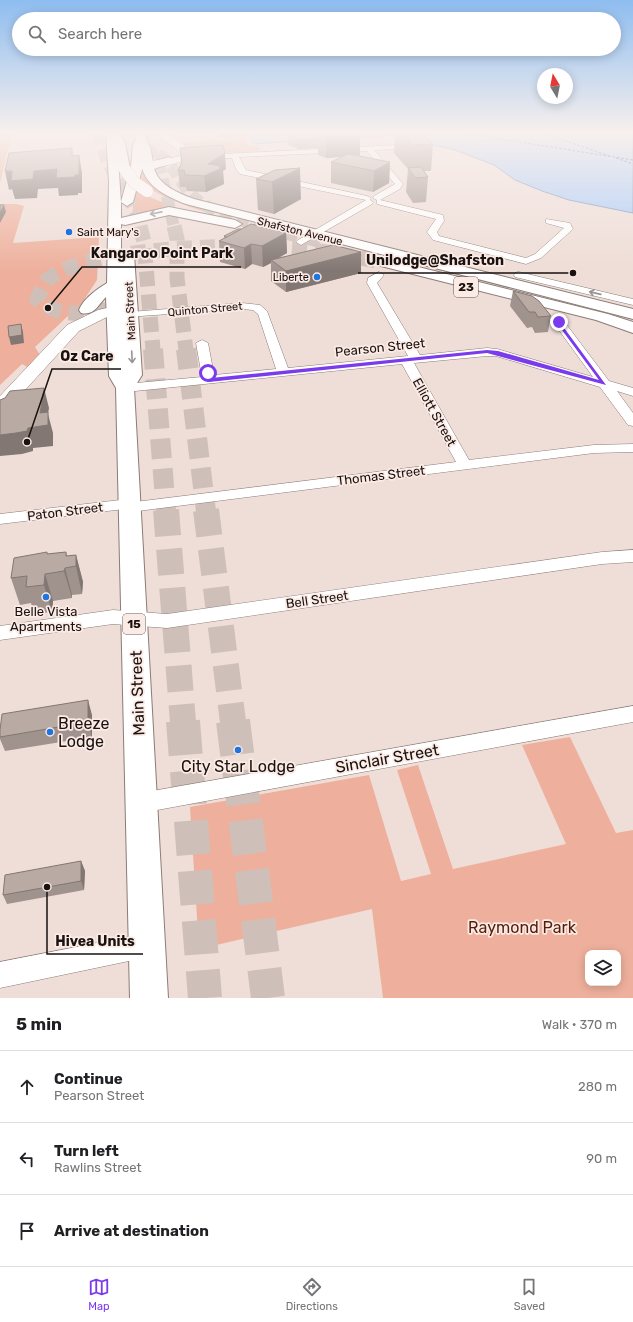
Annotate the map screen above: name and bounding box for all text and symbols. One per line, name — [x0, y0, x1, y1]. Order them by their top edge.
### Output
search box — [12, 12, 621, 56]
icon: search — [26, 23, 48, 45]
text: Search here — [58, 25, 142, 43]
north arrow — [537, 68, 573, 104]
one-way arrow — [150, 209, 163, 217]
street label: Shafston Avenue — [256, 215, 344, 248]
place label: Saint Mary's — [77, 226, 139, 239]
marker: Saint Mary's — [64, 227, 74, 237]
callout: Kangaroo Point Park — [82, 241, 241, 267]
text: Kangaroo Point Park — [91, 245, 234, 262]
callout: Unilodge@Shafston — [358, 247, 512, 273]
text: Unilodge@Shafston — [366, 252, 504, 269]
place label: Liberte — [273, 271, 309, 284]
marker: Liberte — [312, 272, 322, 282]
road number: 23 — [454, 277, 478, 297]
street label: Main Street — [122, 281, 139, 341]
one-way arrow — [589, 288, 602, 296]
street label: Quinton Street — [167, 300, 244, 319]
route end — [550, 313, 568, 331]
street label: Pearson Street — [334, 335, 426, 360]
callout: Oz Care — [52, 343, 121, 369]
text: Oz Care — [60, 348, 114, 365]
one-way arrow — [128, 350, 136, 363]
route start — [199, 364, 217, 382]
street label: Elliott Street — [410, 376, 459, 449]
street label: Thomas Street — [336, 463, 426, 488]
street label: Paton Street — [26, 499, 104, 524]
street label: Bell Street — [285, 588, 349, 611]
marker: Belle Vista Apartments — [41, 592, 51, 602]
place label: Belle Vista Apartments — [10, 604, 82, 634]
road number: 15 — [123, 614, 145, 634]
street label: Main Street — [127, 650, 148, 736]
place label: Breeze Lodge — [58, 714, 110, 751]
marker: Breeze Lodge — [45, 727, 55, 737]
street label: Sinclair Street — [334, 740, 440, 777]
marker: City Star Lodge — [233, 745, 243, 755]
place label: City Star Lodge — [181, 757, 295, 776]
park label: Raymond Park — [468, 918, 577, 937]
callout: Hivea Units — [47, 928, 143, 954]
text: Hivea Units — [55, 933, 135, 950]
map controls — [585, 950, 621, 986]
button: layers — [585, 950, 621, 986]
text: 5 min — [16, 1014, 62, 1034]
text: Walk · 370 m — [542, 1017, 617, 1032]
text: Continue — [54, 1070, 123, 1088]
icon: ahead — [16, 1076, 38, 1098]
text: 280 m — [578, 1079, 617, 1094]
text: Pearson Street — [54, 1088, 144, 1103]
text: Turn left — [54, 1142, 119, 1160]
icon: left — [16, 1148, 38, 1170]
text: 90 m — [586, 1151, 617, 1166]
text: Rawlins Street — [54, 1160, 142, 1175]
icon: arrive — [16, 1220, 38, 1242]
text: Arrive at destination — [54, 1222, 209, 1240]
tab: Map — [88, 1276, 110, 1313]
tab: Directions — [286, 1276, 338, 1313]
tab: Saved — [514, 1276, 545, 1313]

